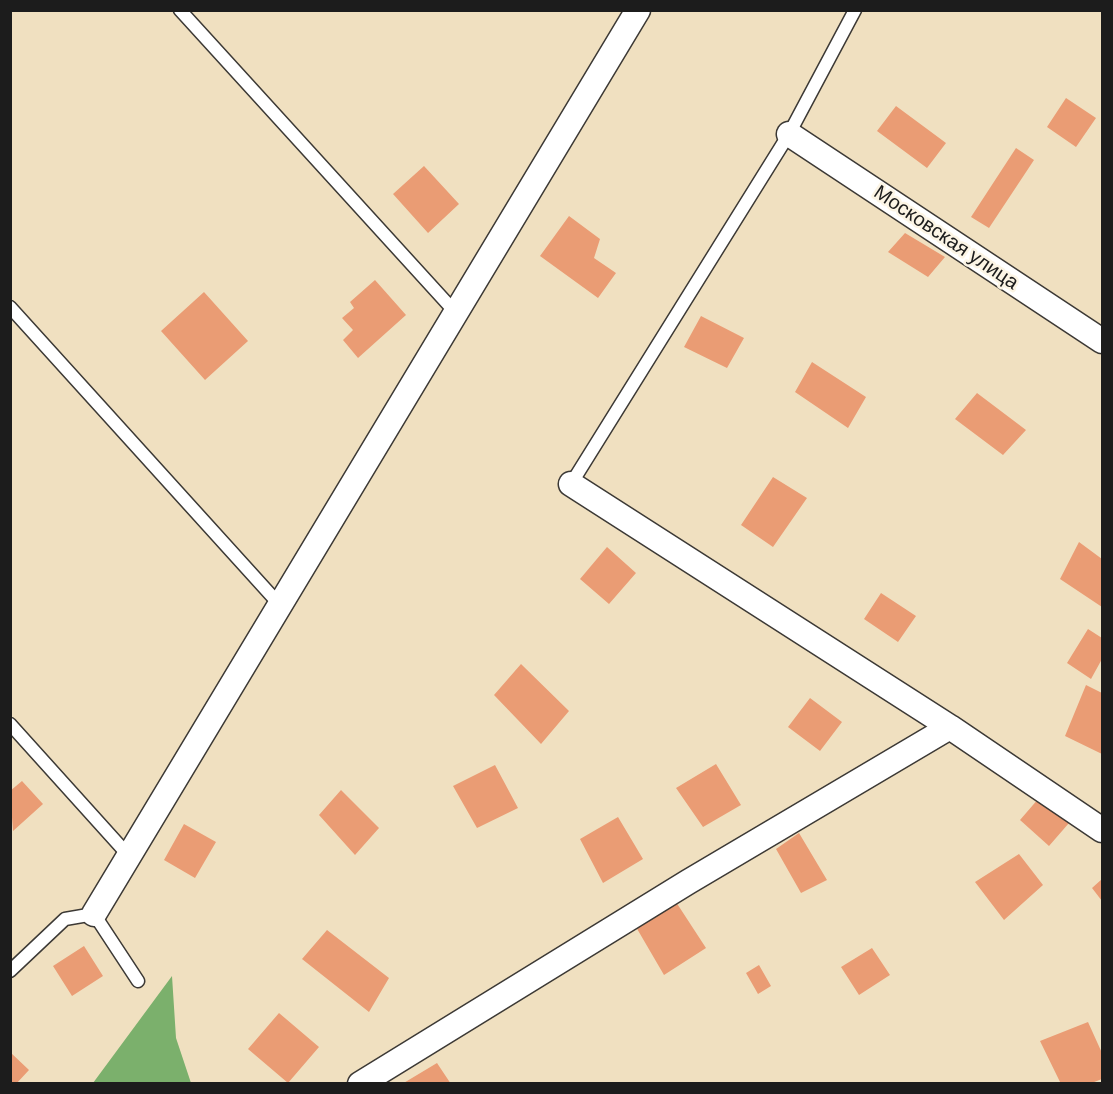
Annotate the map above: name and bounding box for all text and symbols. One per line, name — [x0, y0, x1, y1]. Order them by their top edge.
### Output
street label: Московская улица — [869, 181, 1023, 295]

